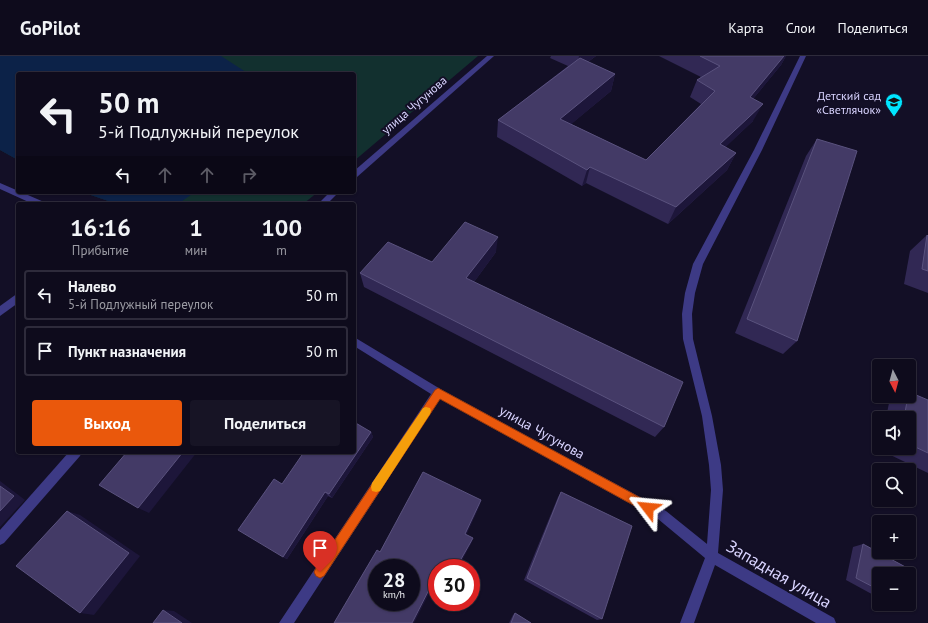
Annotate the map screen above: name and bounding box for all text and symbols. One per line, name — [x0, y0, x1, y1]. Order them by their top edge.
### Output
text: GoPilot — [20, 16, 80, 40]
text: Карта — [728, 19, 764, 37]
text: Слои — [786, 19, 815, 37]
text: Поделиться — [837, 19, 908, 37]
street label: улица Чугунова — [378, 73, 450, 137]
text: 50 m — [98, 84, 159, 121]
icon: left — [32, 88, 84, 140]
place label: Детский сад «Светлячок» — [816, 88, 882, 117]
school or university icon: Детский сад «Светлячок» — [884, 92, 904, 117]
text: 5-й Подлужный переулок — [98, 120, 299, 143]
icon: left — [112, 164, 134, 186]
icon: ahead — [154, 164, 176, 186]
icon: ahead — [196, 164, 218, 186]
icon: right — [238, 164, 260, 186]
text: 16:16 — [70, 212, 131, 243]
text: 1 — [189, 212, 203, 243]
text: 100 — [261, 212, 302, 243]
text: Прибытие — [72, 242, 129, 259]
text: мин — [185, 242, 207, 259]
text: m — [276, 242, 287, 259]
text: Налево — [68, 277, 116, 296]
icon: left — [34, 284, 56, 306]
text: 50 m — [305, 286, 338, 305]
text: 5-й Подлужный переулок — [68, 296, 213, 313]
icon: arrive — [34, 340, 56, 362]
text: Пункт назначения — [68, 342, 186, 361]
text: 50 m — [305, 342, 338, 361]
north arrow — [872, 359, 916, 403]
map controls — [872, 359, 916, 611]
button: Выход — [32, 400, 182, 446]
button: Поделиться — [190, 400, 340, 446]
street label: улица Чугунова — [496, 401, 588, 463]
button: sound — [872, 411, 916, 455]
button: search — [872, 463, 916, 507]
position arrow — [627, 487, 669, 529]
button: + — [872, 515, 916, 559]
pin — [303, 531, 337, 572]
street label: Западная улица — [722, 535, 836, 613]
icon: arrive — [309, 537, 331, 559]
speed limit sign: 30 — [428, 559, 480, 611]
text: 28 — [383, 567, 405, 593]
button: − — [872, 567, 916, 611]
text: km/h — [383, 588, 405, 601]

